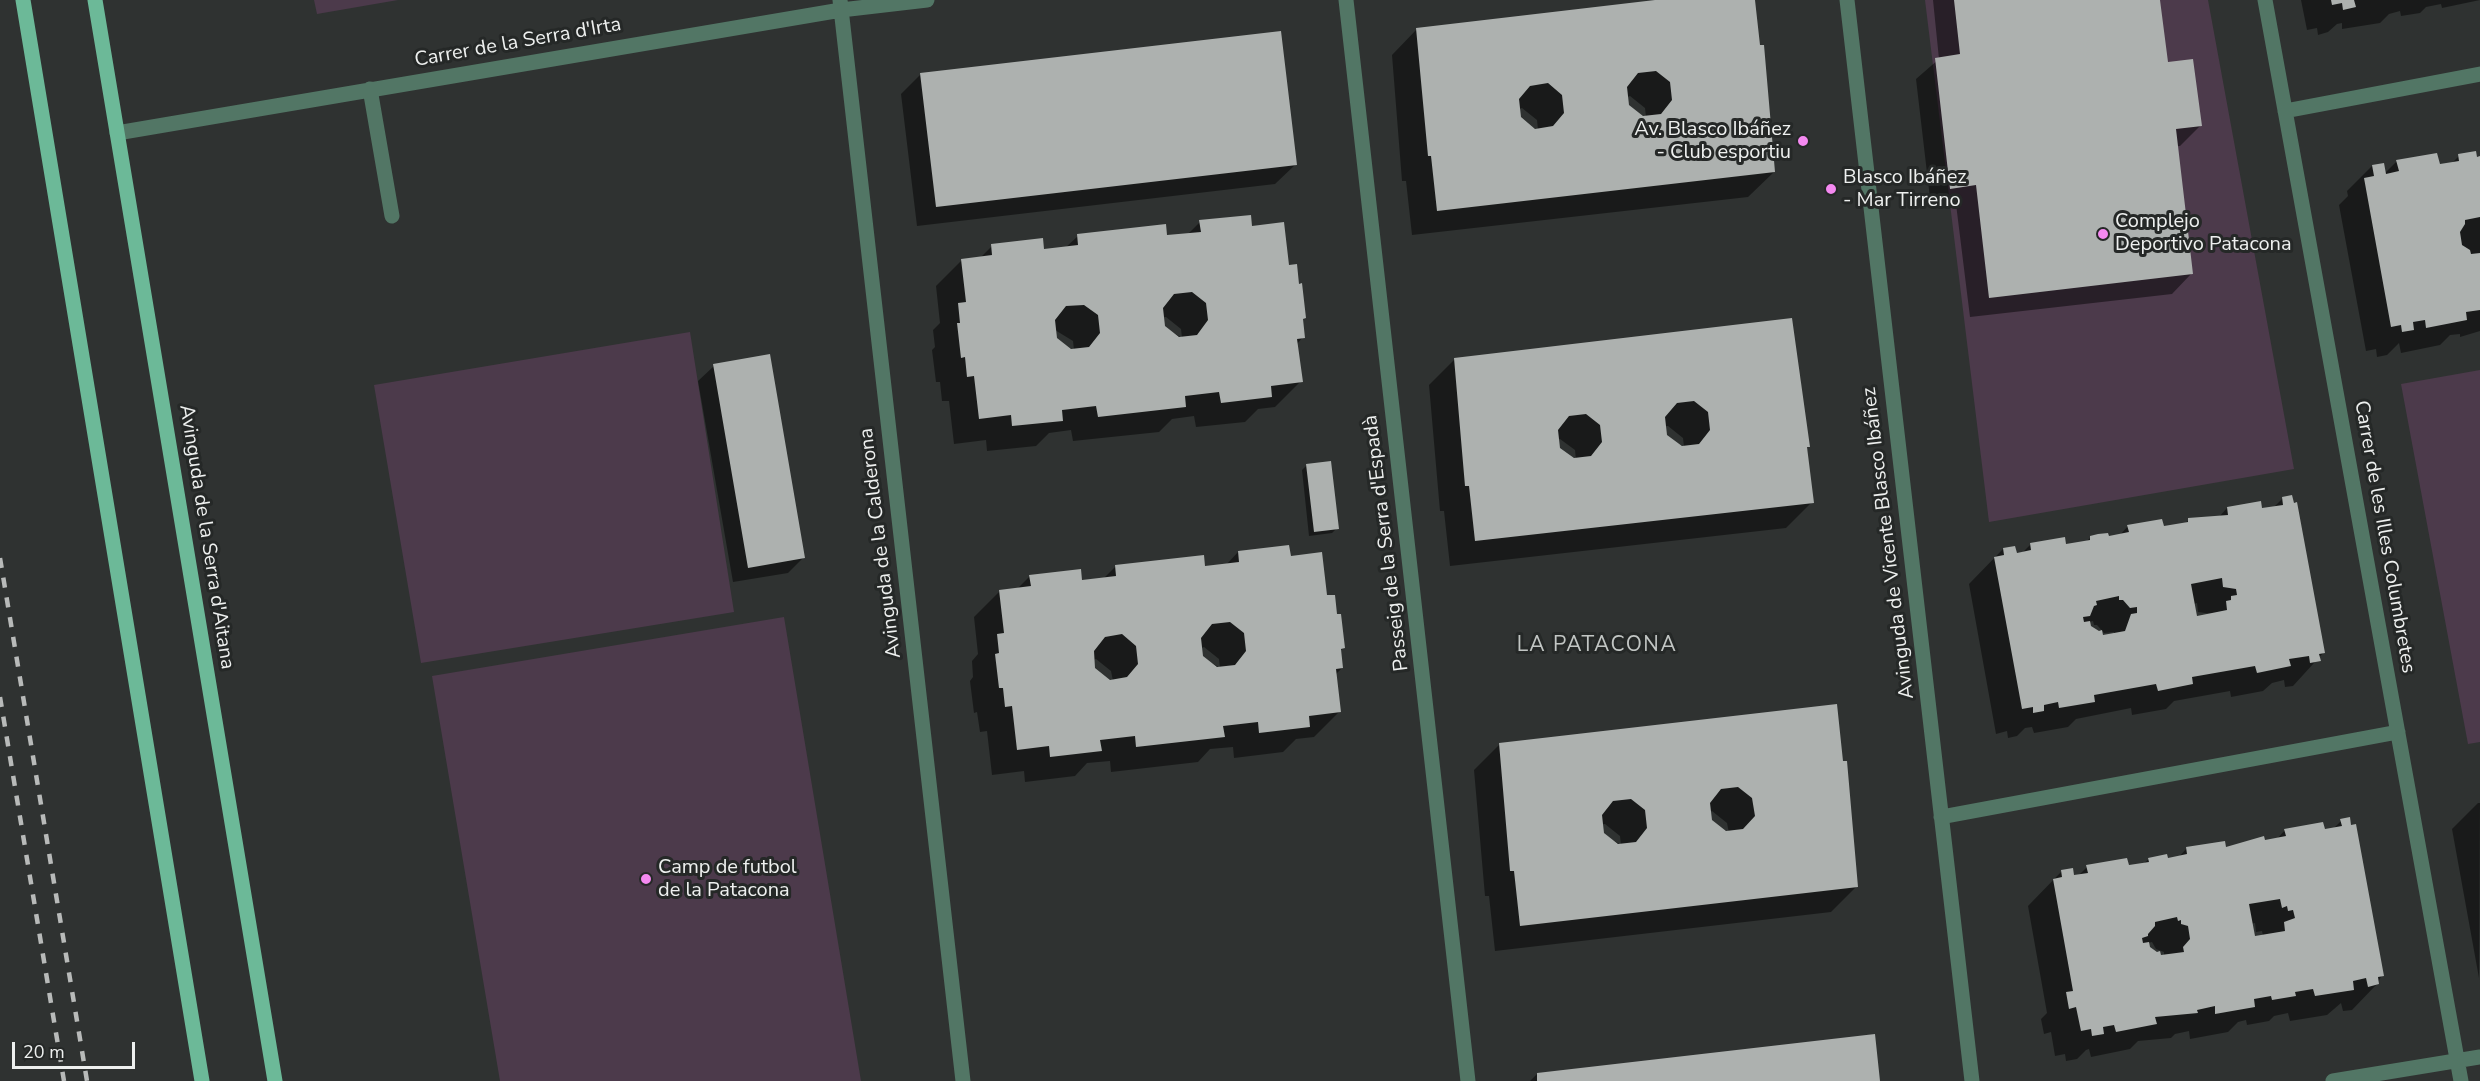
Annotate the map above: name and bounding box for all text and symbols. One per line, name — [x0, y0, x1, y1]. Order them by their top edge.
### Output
street label: Carrer de la Serra d'Irta — [413, 13, 623, 73]
place label: Av. Blasco Ibáñez - Club esportiu — [1634, 118, 1791, 165]
marker: Av. Blasco Ibáñez - Club esportiu — [1796, 134, 1810, 148]
place label: Blasco Ibáñez - Mar Tirreno — [1843, 166, 1967, 213]
marker: Blasco Ibáñez - Mar Tirreno — [1824, 182, 1838, 196]
place label: Complejo Deportivo Patacona — [2115, 210, 2292, 257]
marker: Complejo Deportivo Patacona — [2096, 227, 2110, 241]
street label: Avinguda de Vicente Blasco Ibáñez — [1858, 386, 1920, 700]
street label: Carrer de les Illes Columbretes — [2348, 399, 2420, 675]
street label: Avinguda de la Serra d'Aitana — [173, 403, 239, 671]
street label: Passeig de la Serra d'Espadà — [1359, 414, 1415, 672]
street label: Avinguda de la Calderona — [855, 427, 907, 659]
district label: LA PATACONA — [1517, 633, 1677, 659]
place label: Camp de futbol de la Patacona — [658, 856, 797, 903]
marker: Camp de futbol de la Patacona — [639, 872, 653, 886]
scale bar — [15, 1030, 138, 1068]
text: 20 m — [23, 1040, 65, 1064]

